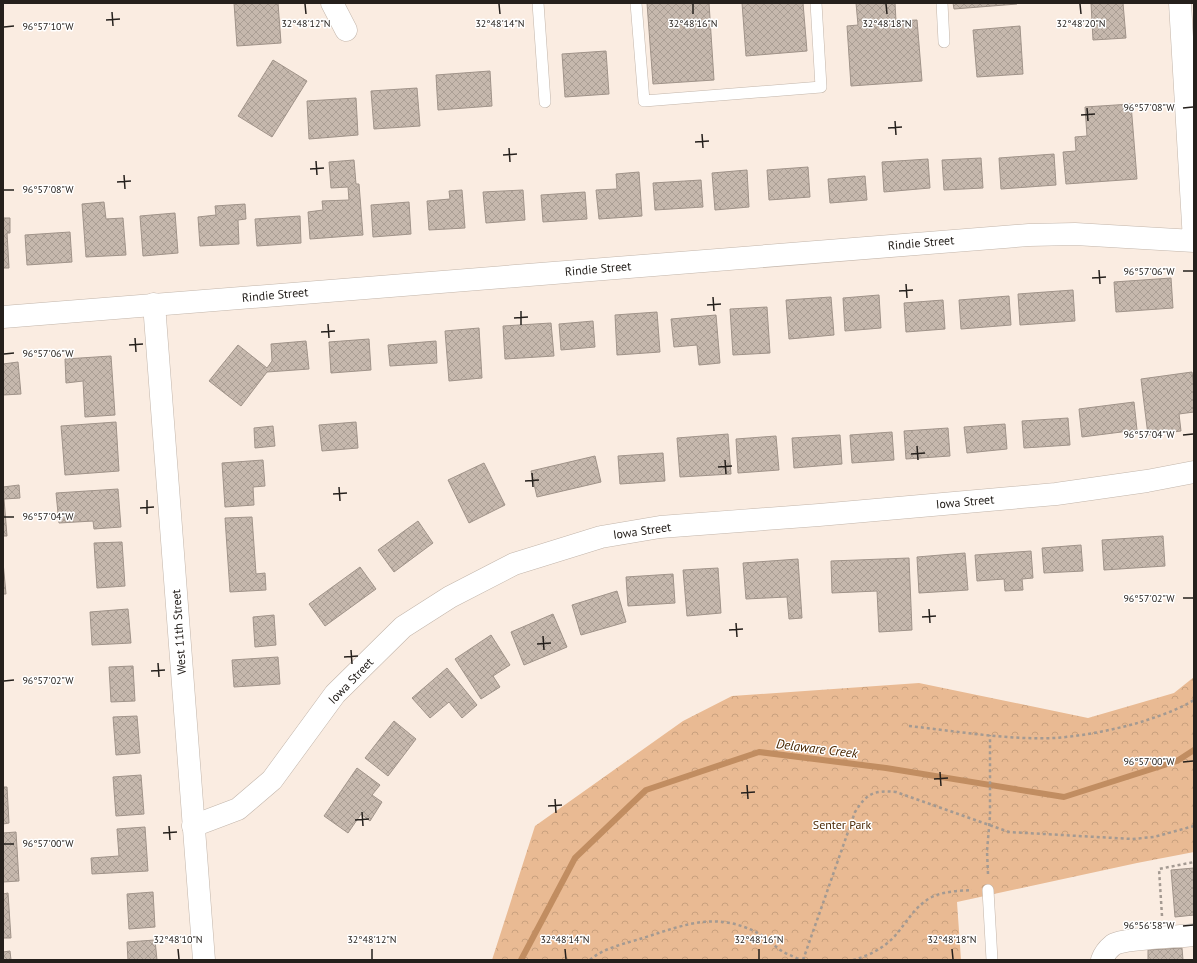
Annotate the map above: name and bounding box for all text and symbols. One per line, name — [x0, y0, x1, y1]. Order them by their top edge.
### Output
text: 32°48'12"N — [281, 17, 331, 30]
text: 32°48'14"N — [475, 17, 525, 30]
text: 32°48'16"N — [668, 17, 718, 30]
text: 32°48'18"N — [862, 17, 912, 30]
text: 32°48'20"N — [1056, 17, 1106, 30]
text: 96°57'10"W — [22, 20, 74, 33]
text: 96°57'08"W — [1123, 101, 1175, 114]
text: 96°57'08"W — [22, 183, 74, 196]
street label: Rindie Street — [887, 232, 955, 253]
street label: Rindie Street — [564, 258, 632, 279]
text: 96°57'06"W — [1123, 265, 1175, 278]
street label: Rindie Street — [241, 284, 309, 305]
text: 96°57'06"W — [22, 347, 74, 360]
text: 96°57'04"W — [1123, 428, 1175, 441]
street label: Iowa Street — [935, 491, 995, 512]
text: 96°57'04"W — [22, 510, 74, 523]
street label: Iowa Street — [612, 519, 672, 542]
street label: West 11th Street — [168, 589, 189, 675]
text: 96°57'02"W — [1123, 592, 1175, 605]
street label: Iowa Street — [325, 654, 376, 707]
text: 96°57'02"W — [22, 674, 74, 687]
water label: Delaware Creek — [775, 735, 860, 762]
text: 96°57'00"W — [1123, 755, 1175, 768]
park label: Senter Park — [813, 817, 871, 832]
text: 96°57'00"W — [22, 837, 74, 850]
text: 96°56'58"W — [1123, 919, 1175, 932]
text: 32°48'10"N — [153, 933, 203, 946]
text: 32°48'12"N — [347, 933, 397, 946]
text: 32°48'14"N — [540, 933, 590, 946]
text: 32°48'16"N — [734, 933, 784, 946]
text: 32°48'18"N — [927, 933, 977, 946]

